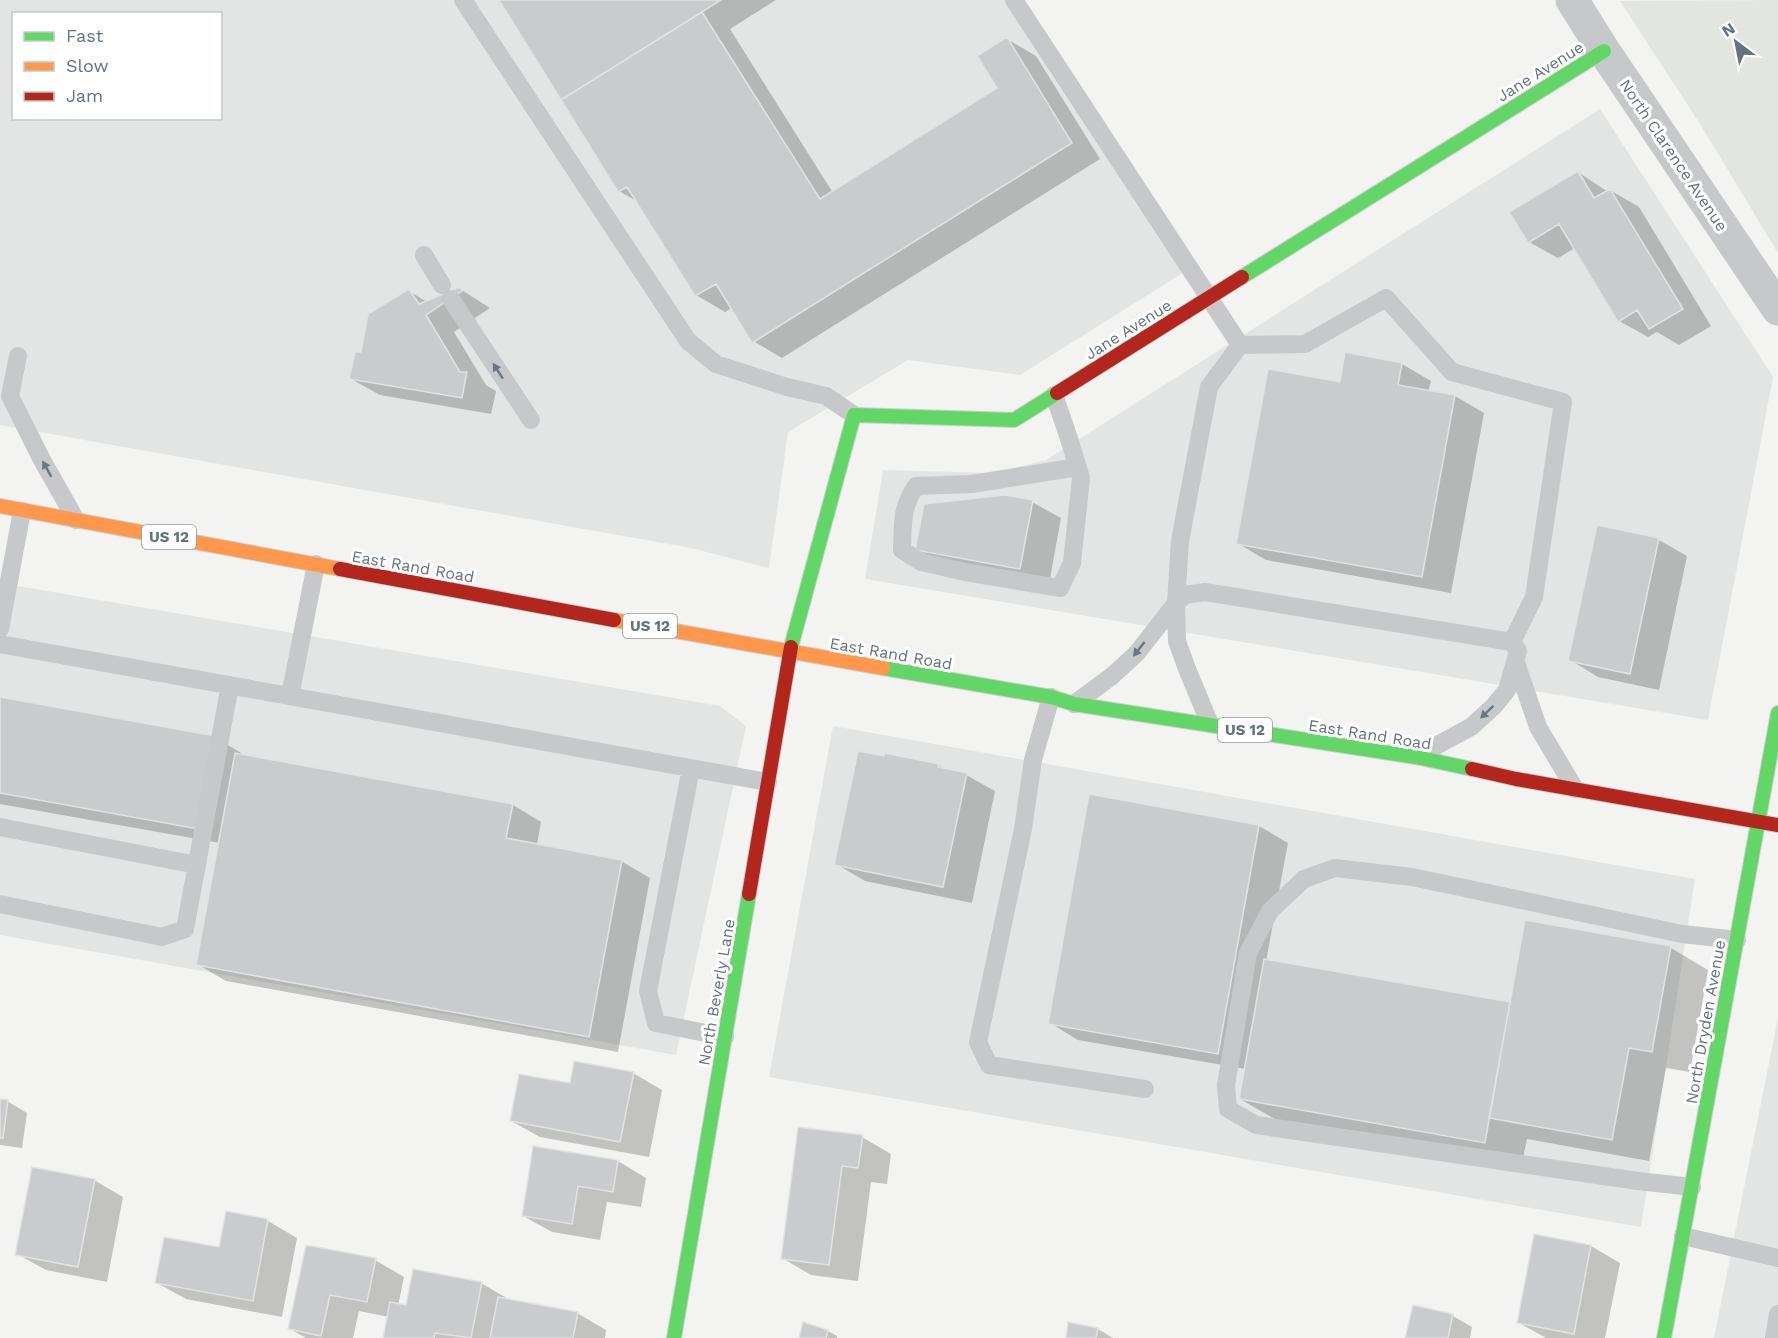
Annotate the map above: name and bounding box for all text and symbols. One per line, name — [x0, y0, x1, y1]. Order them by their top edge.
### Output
legend — [12, 12, 222, 120]
north arrow — [1706, 12, 1766, 72]
text: N — [1718, 19, 1738, 41]
text: Fast — [66, 25, 104, 46]
street label: Jane Avenue — [1494, 37, 1587, 106]
text: Slow — [66, 55, 109, 76]
street label: North Clarence Avenue — [1616, 76, 1732, 235]
text: Jam — [66, 85, 103, 106]
street label: Jane Avenue — [1082, 295, 1175, 364]
one-way arrow — [493, 363, 504, 379]
one-way arrow — [42, 460, 52, 477]
road number: US 12 — [142, 525, 196, 549]
street label: East Rand Road — [350, 546, 476, 587]
road number: US 12 — [623, 614, 677, 638]
street label: East Rand Road — [828, 633, 954, 674]
one-way arrow — [1134, 641, 1146, 656]
one-way arrow — [1480, 705, 1495, 718]
street label: East Rand Road — [1307, 715, 1433, 754]
road number: US 12 — [1218, 718, 1272, 742]
street label: North Beverly Lane — [694, 917, 739, 1067]
street label: North Dryden Avenue — [1682, 939, 1729, 1106]

